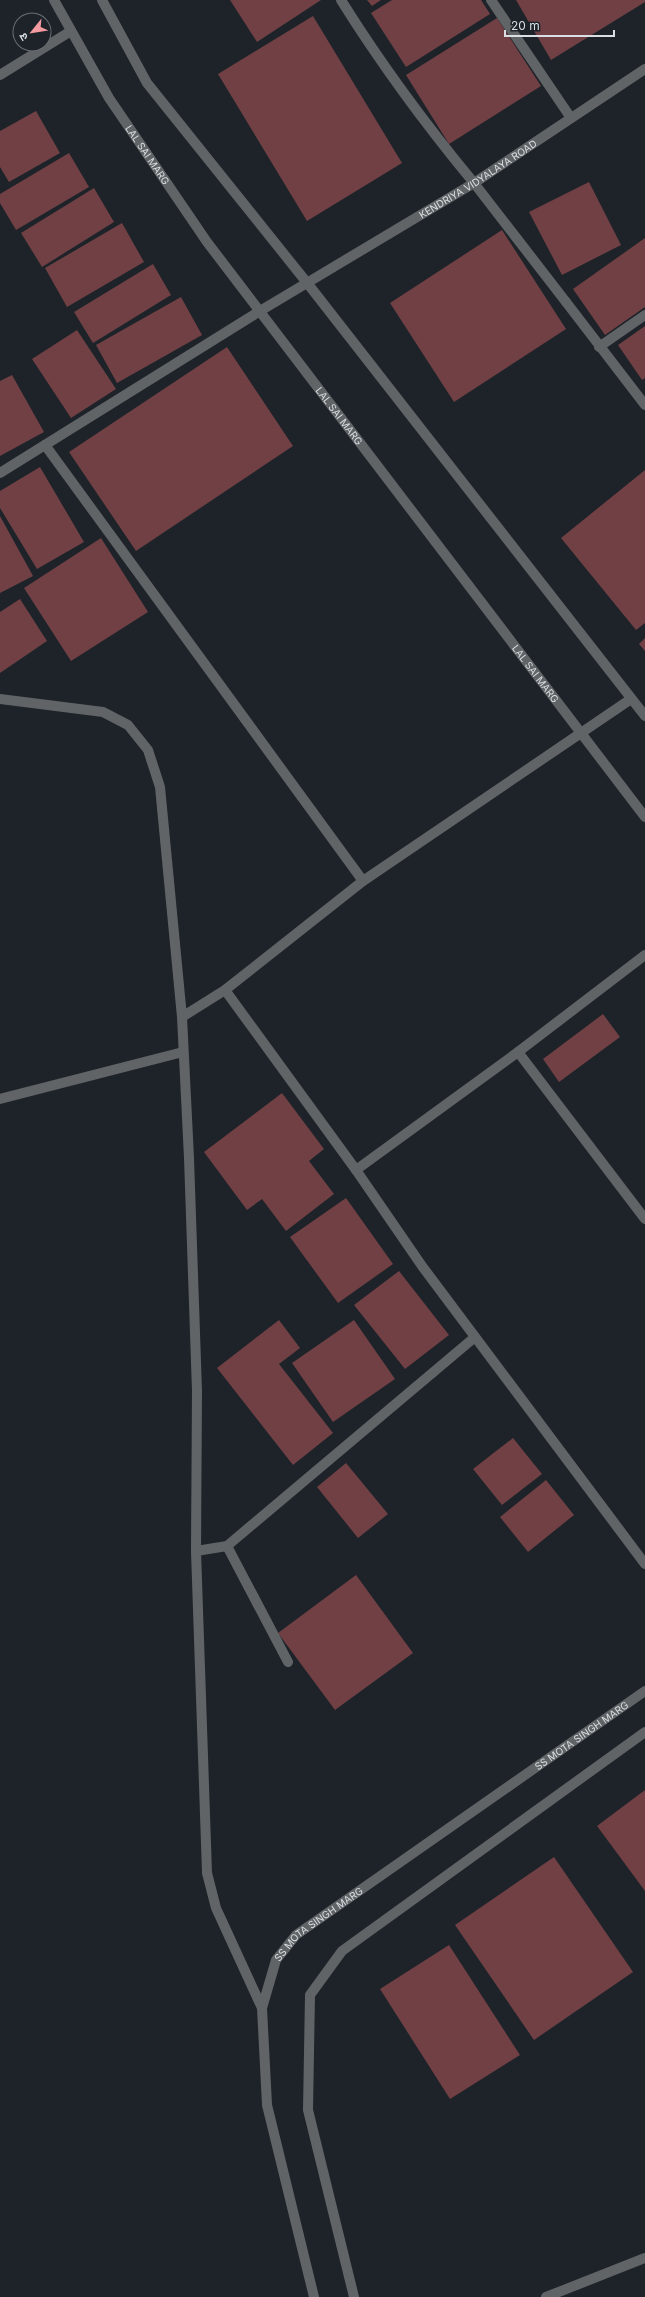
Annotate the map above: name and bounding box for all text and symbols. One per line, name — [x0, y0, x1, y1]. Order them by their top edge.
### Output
north arrow — [12, 12, 52, 52]
scale bar — [505, 12, 614, 38]
text: 20 m — [511, 18, 540, 33]
text: उ — [15, 30, 31, 43]
street label: LAL SAI MARG — [123, 123, 172, 187]
street label: KENDRIYA VIDYALAYA ROAD — [417, 137, 539, 221]
street label: LAL SAI MARG — [313, 384, 365, 447]
street label: LAL SAI MARG — [510, 642, 562, 705]
street label: SS MOTA SINGH MARG — [532, 1699, 631, 1772]
street label: SS MOTA SINGH MARG — [272, 1884, 365, 1963]

